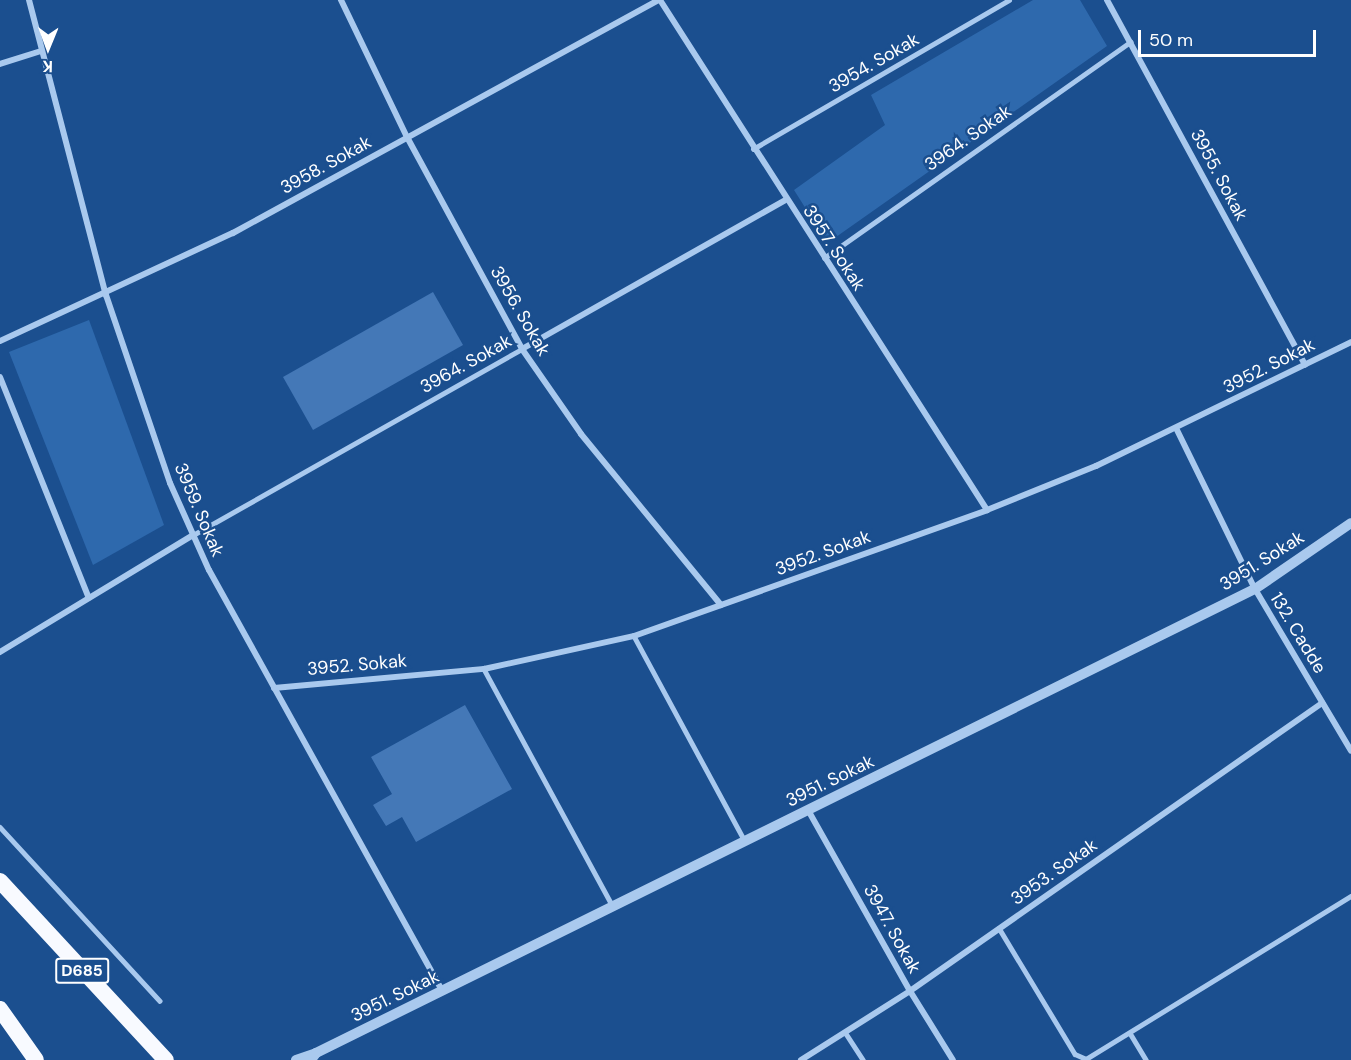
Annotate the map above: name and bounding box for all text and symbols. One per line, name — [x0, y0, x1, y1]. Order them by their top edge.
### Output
north arrow — [18, 18, 78, 78]
scale bar — [1141, 18, 1320, 56]
street label: 3954. Sokak — [825, 28, 923, 98]
text: 50 m — [1149, 28, 1193, 52]
text: K — [42, 56, 53, 77]
street label: 3964. Sokak — [920, 100, 1016, 176]
street label: 3955. Sokak — [1186, 125, 1252, 225]
street label: 3958. Sokak — [277, 131, 375, 199]
street label: 3957. Sokak — [798, 201, 870, 295]
street label: 3956. Sokak — [486, 262, 554, 360]
street label: 3964. Sokak — [417, 330, 515, 398]
street label: 3952. Sokak — [1220, 334, 1318, 398]
street label: 3959. Sokak — [170, 460, 228, 560]
street label: 3952. Sokak — [772, 526, 874, 580]
street label: 3951. Sokak — [1216, 527, 1308, 595]
street label: 132. Cadde — [1265, 589, 1331, 677]
street label: 3952. Sokak — [306, 650, 408, 680]
street label: 3951. Sokak — [782, 750, 878, 812]
street label: 3953. Sokak — [1007, 834, 1101, 910]
street label: 3947. Sokak — [859, 881, 925, 977]
road number: D685 — [55, 958, 109, 984]
street label: 3951. Sokak — [347, 965, 443, 1027]

